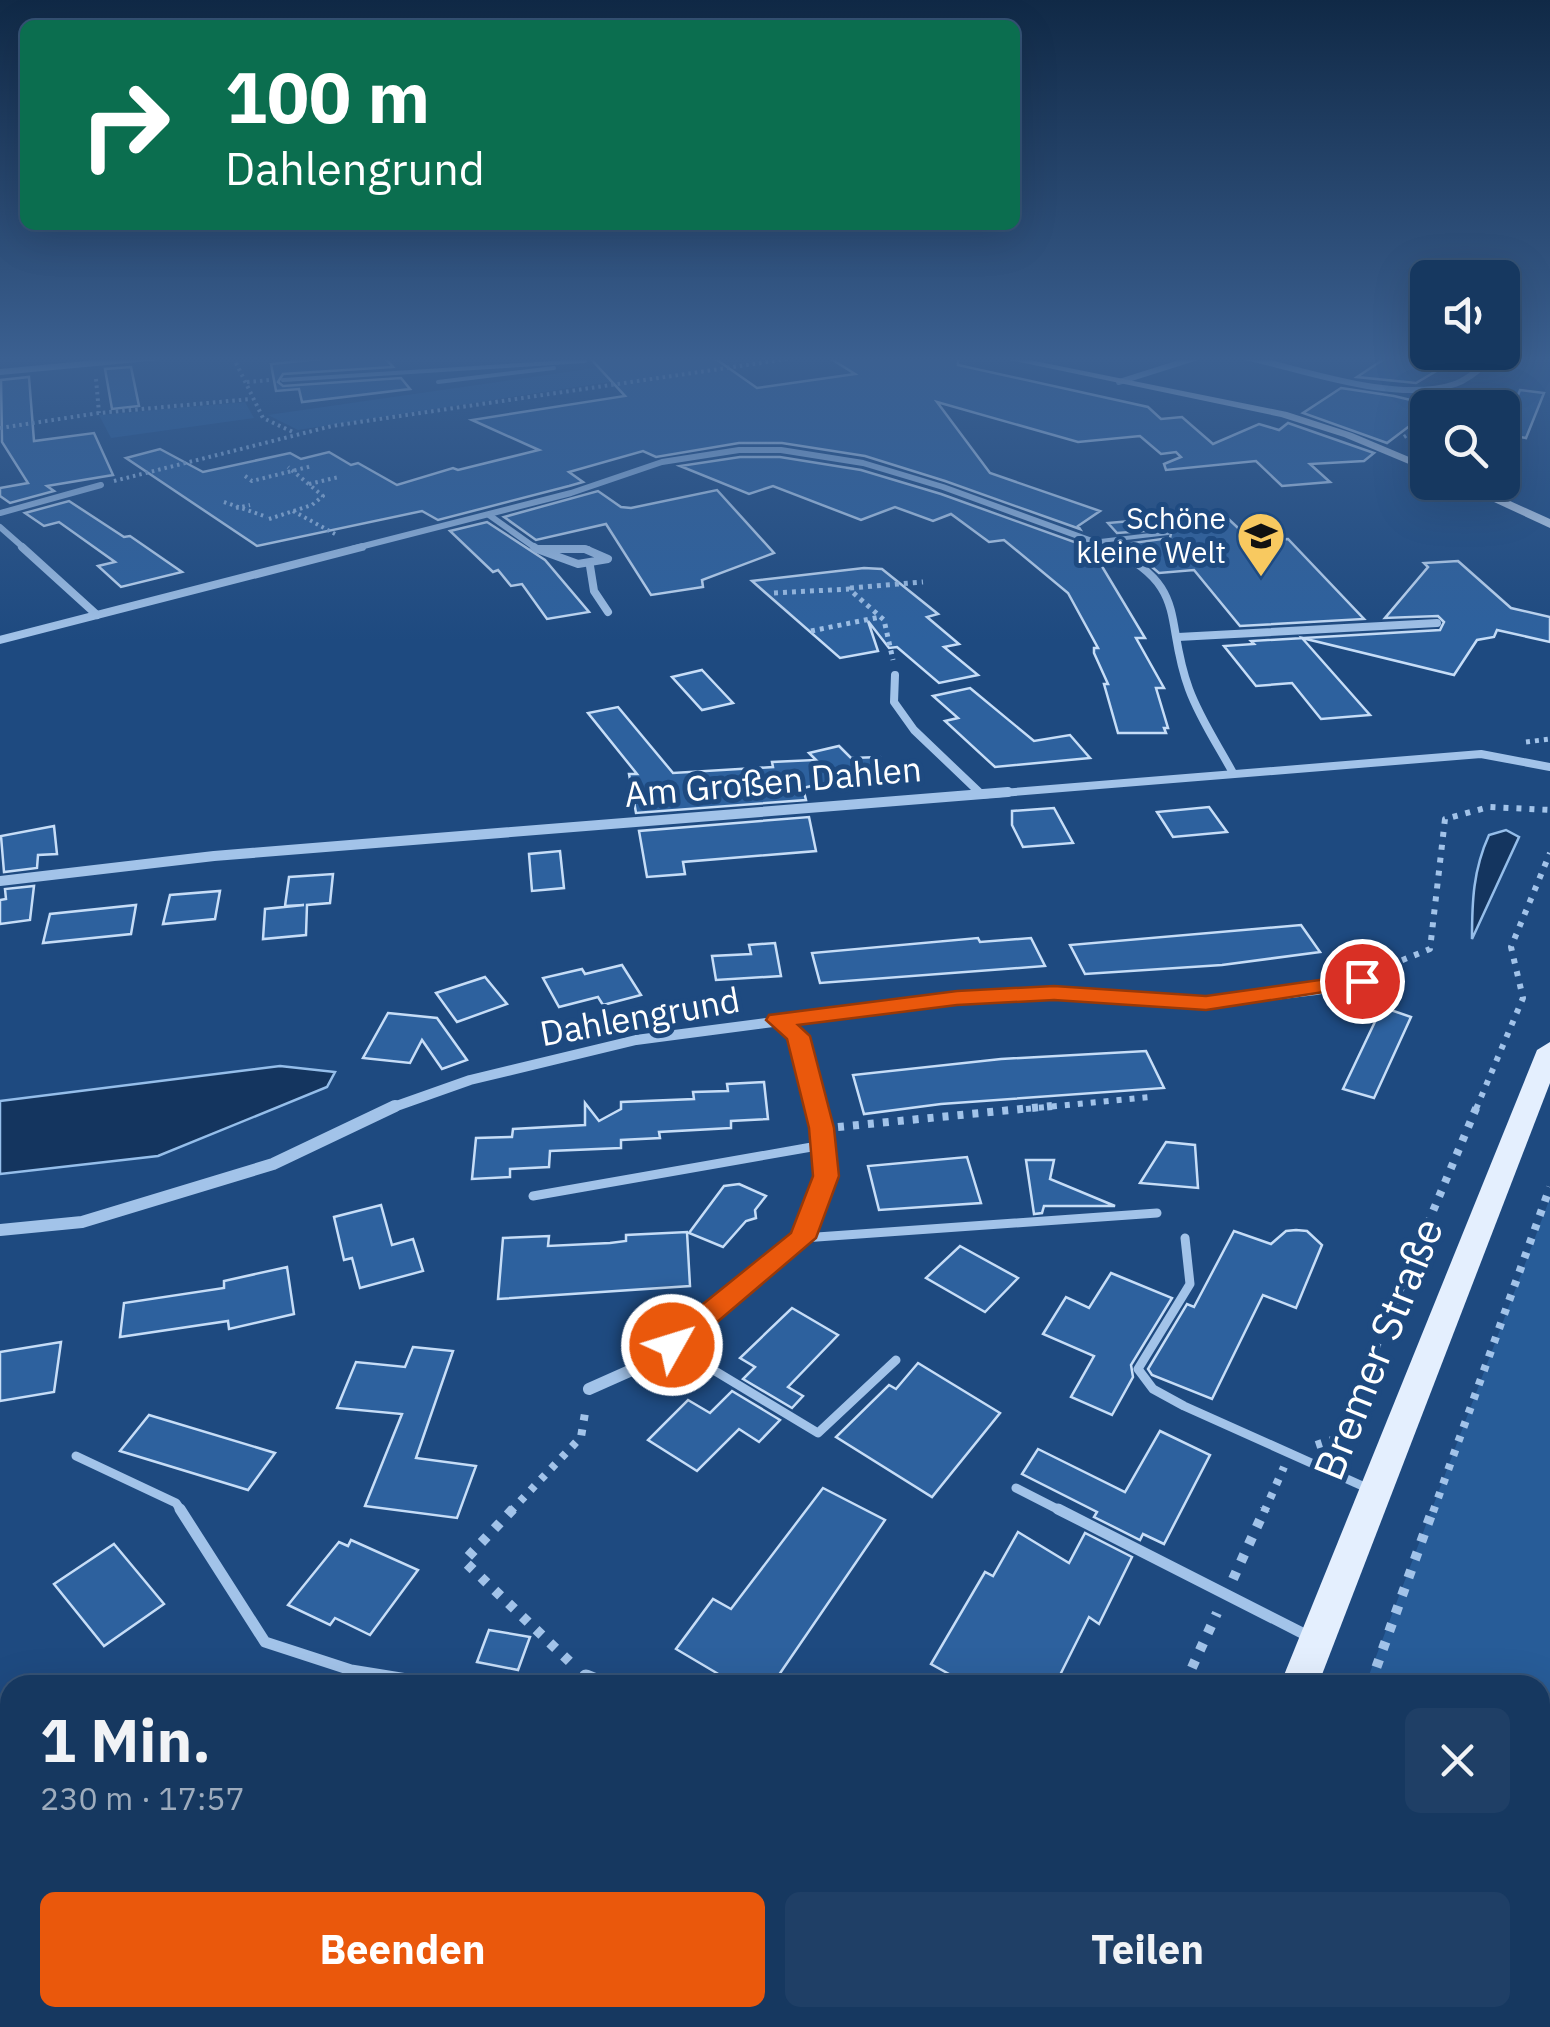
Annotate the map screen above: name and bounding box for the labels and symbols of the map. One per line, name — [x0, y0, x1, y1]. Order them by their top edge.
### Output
place label: Schöne kleine Welt — [1076, 498, 1226, 571]
school or university icon: Schöne kleine Welt — [1235, 510, 1287, 578]
street label: Am Großen Dahlen — [622, 745, 923, 817]
pin — [1320, 939, 1405, 1024]
street label: Dahlengrund — [536, 976, 743, 1056]
street label: Bremer Straße — [1300, 1210, 1455, 1488]
position arrow — [620, 1293, 724, 1397]

